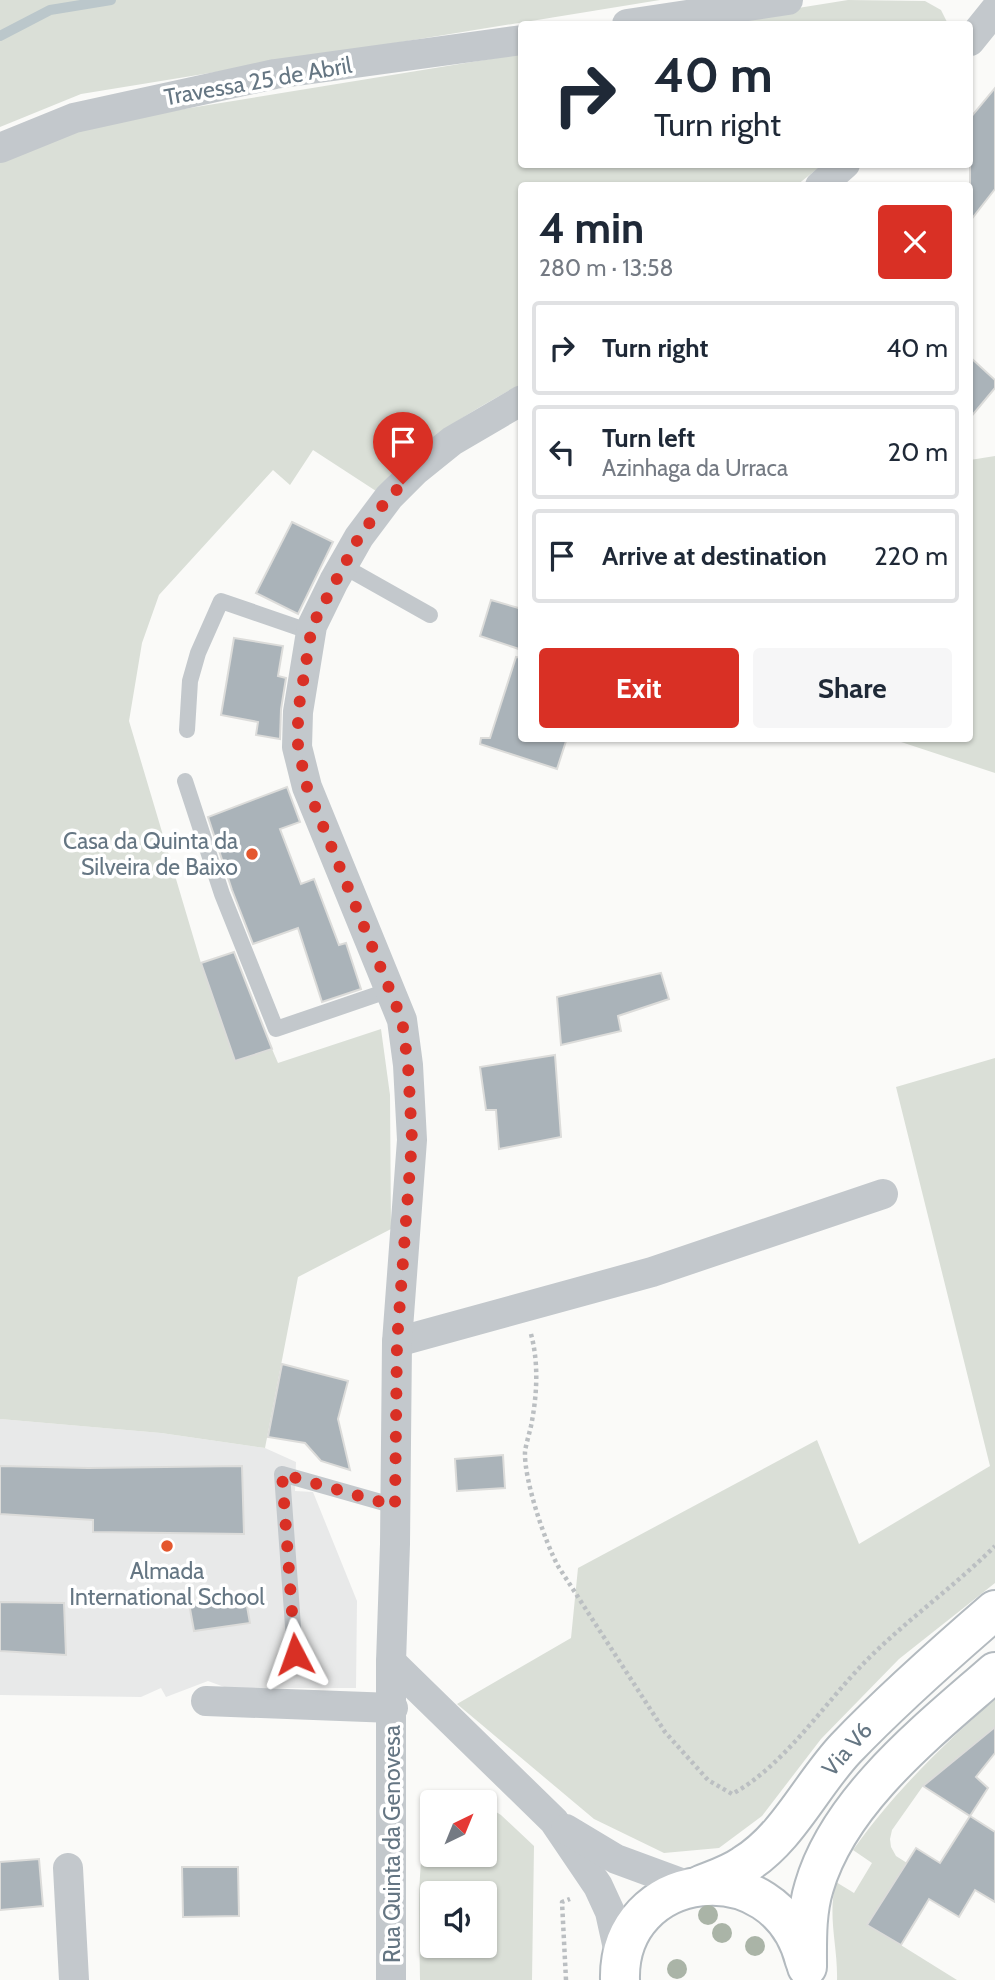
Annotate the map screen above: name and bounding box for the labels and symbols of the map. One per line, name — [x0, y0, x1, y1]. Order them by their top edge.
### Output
street label: Travessa 25 de Abril — [162, 51, 355, 111]
pin — [373, 412, 433, 484]
place label: Casa da Quinta da Silveira de Baixo — [63, 827, 238, 881]
marker: Casa da Quinta da Silveira de Baixo — [244, 846, 260, 862]
marker: Almada International School — [159, 1538, 175, 1554]
place label: Almada International School — [69, 1557, 265, 1611]
position arrow — [258, 1617, 332, 1691]
street label: Via V6 — [816, 1716, 878, 1782]
street label: Rua Quinta da Genovesa — [378, 1725, 406, 1963]
north arrow — [420, 1790, 497, 1867]

